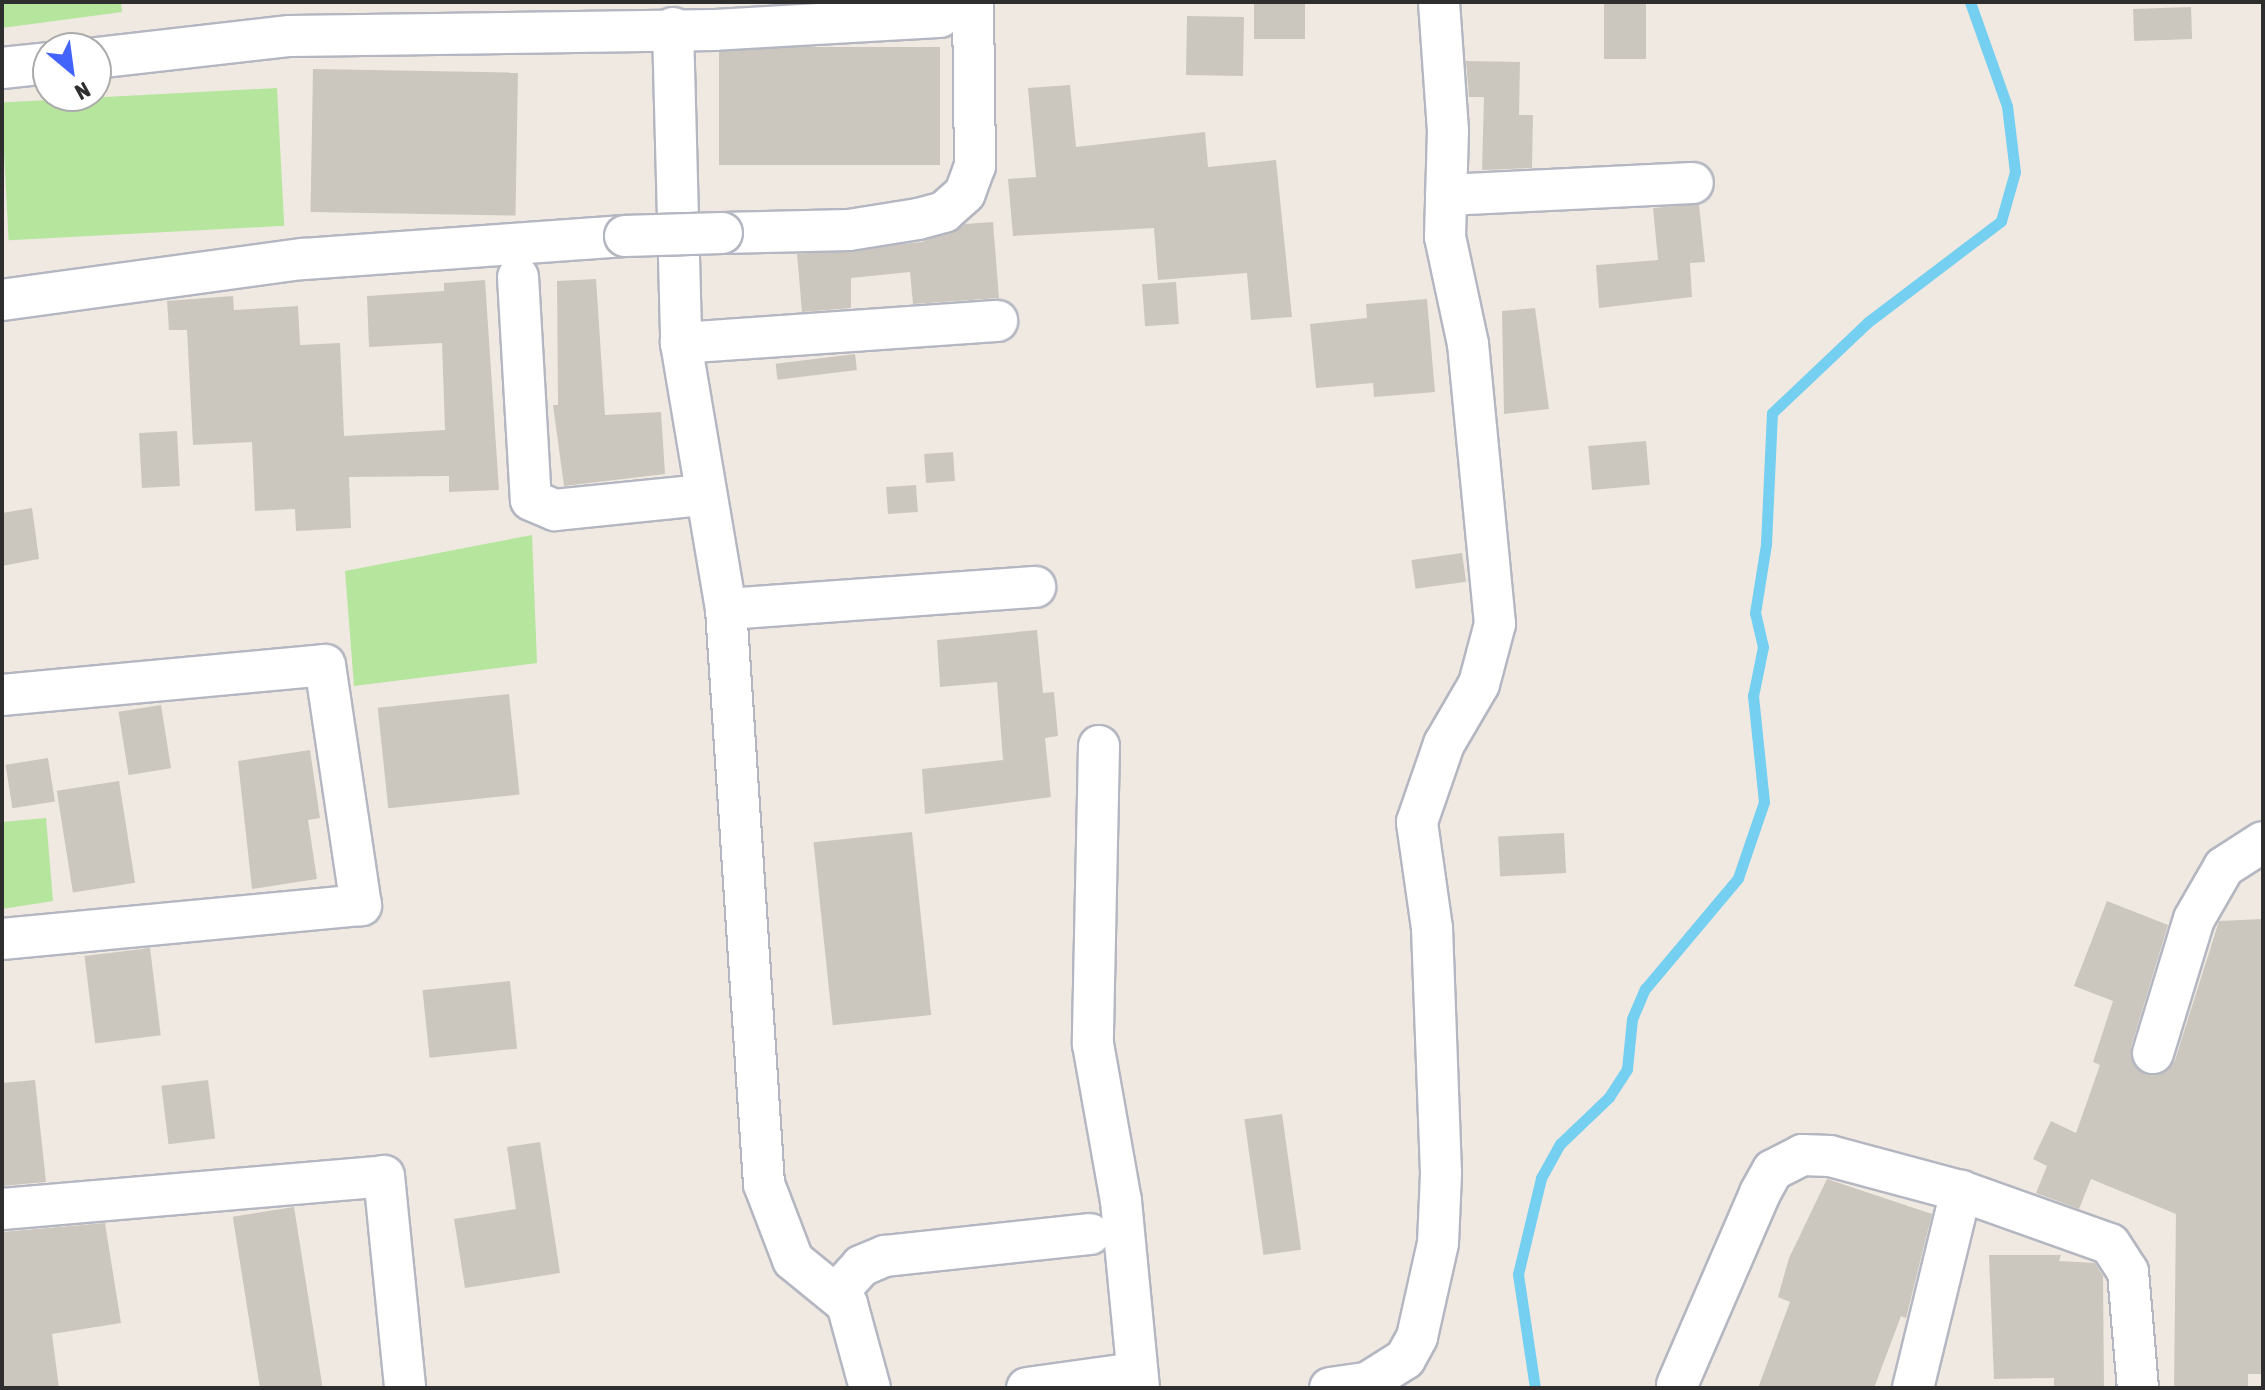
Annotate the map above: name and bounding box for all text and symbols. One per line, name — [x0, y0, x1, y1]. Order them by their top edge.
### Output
north arrow — [32, 32, 112, 112]
text: N — [71, 77, 95, 106]

